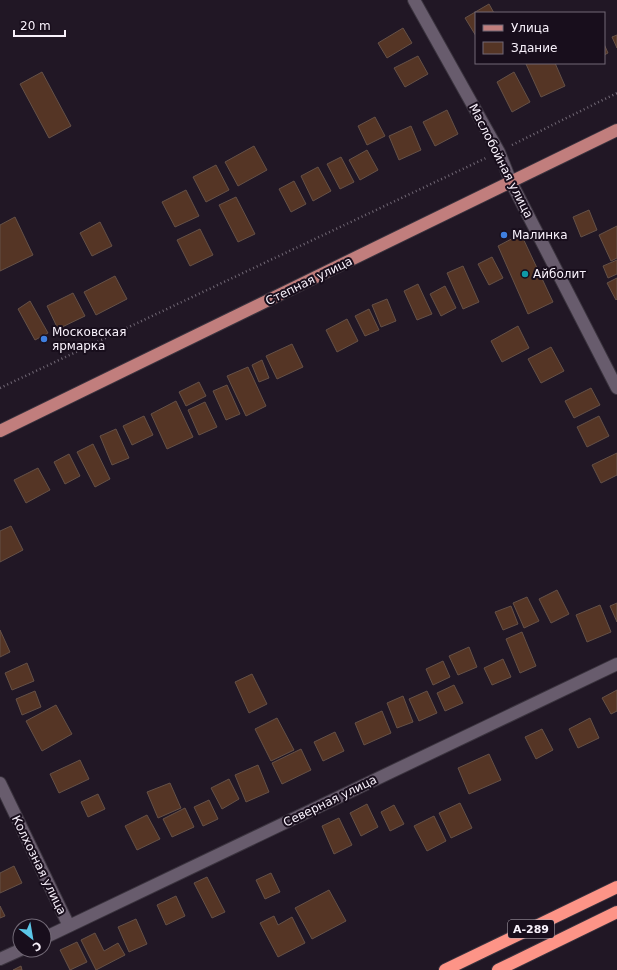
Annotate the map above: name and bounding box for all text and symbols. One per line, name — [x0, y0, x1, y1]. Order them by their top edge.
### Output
scale bar — [14, 12, 65, 38]
legend — [475, 12, 605, 64]
text: 20 m — [20, 19, 51, 33]
text: Улица — [511, 21, 549, 35]
text: Здание — [511, 41, 557, 55]
street label: Маслобойная улица — [466, 102, 536, 220]
place label: Малинка — [512, 228, 568, 242]
marker: Малинка — [499, 230, 509, 240]
street label: Степная улица — [263, 254, 355, 308]
place label: Айболит — [533, 267, 586, 281]
marker: Айболит — [520, 269, 530, 279]
place label: Московская ярмарка — [52, 325, 126, 353]
marker: Московская ярмарка — [39, 334, 49, 344]
street label: Северная улица — [281, 772, 379, 830]
street label: Колхозная улица — [9, 813, 69, 917]
north arrow — [12, 918, 52, 958]
road number: А-289 — [508, 920, 554, 938]
text: С — [30, 938, 44, 954]

